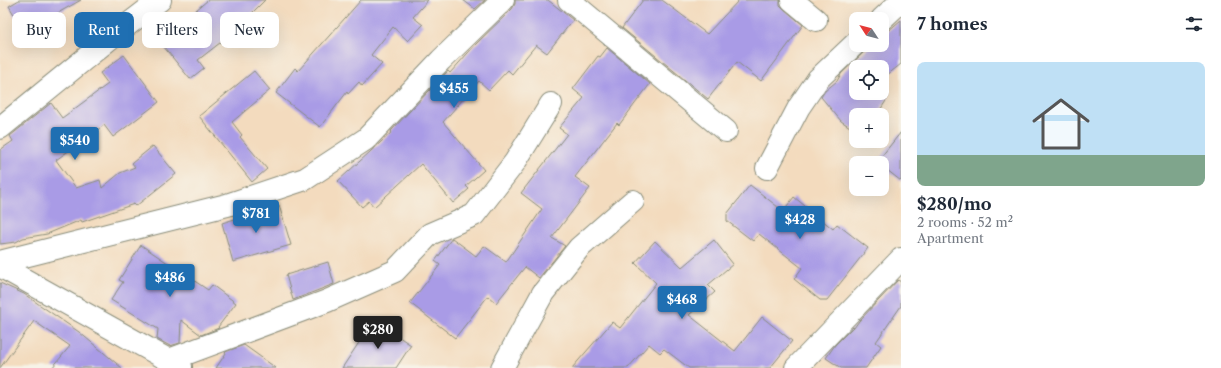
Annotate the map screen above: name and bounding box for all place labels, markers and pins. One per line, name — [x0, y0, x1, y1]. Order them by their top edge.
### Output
pin: $455 — [430, 75, 478, 109]
pin: $540 — [51, 127, 99, 161]
pin: $781 — [232, 200, 280, 234]
pin: $428 — [776, 206, 824, 240]
pin: $486 — [146, 264, 194, 298]
pin: $468 — [658, 286, 706, 320]
pin: $280 — [354, 316, 402, 350]

